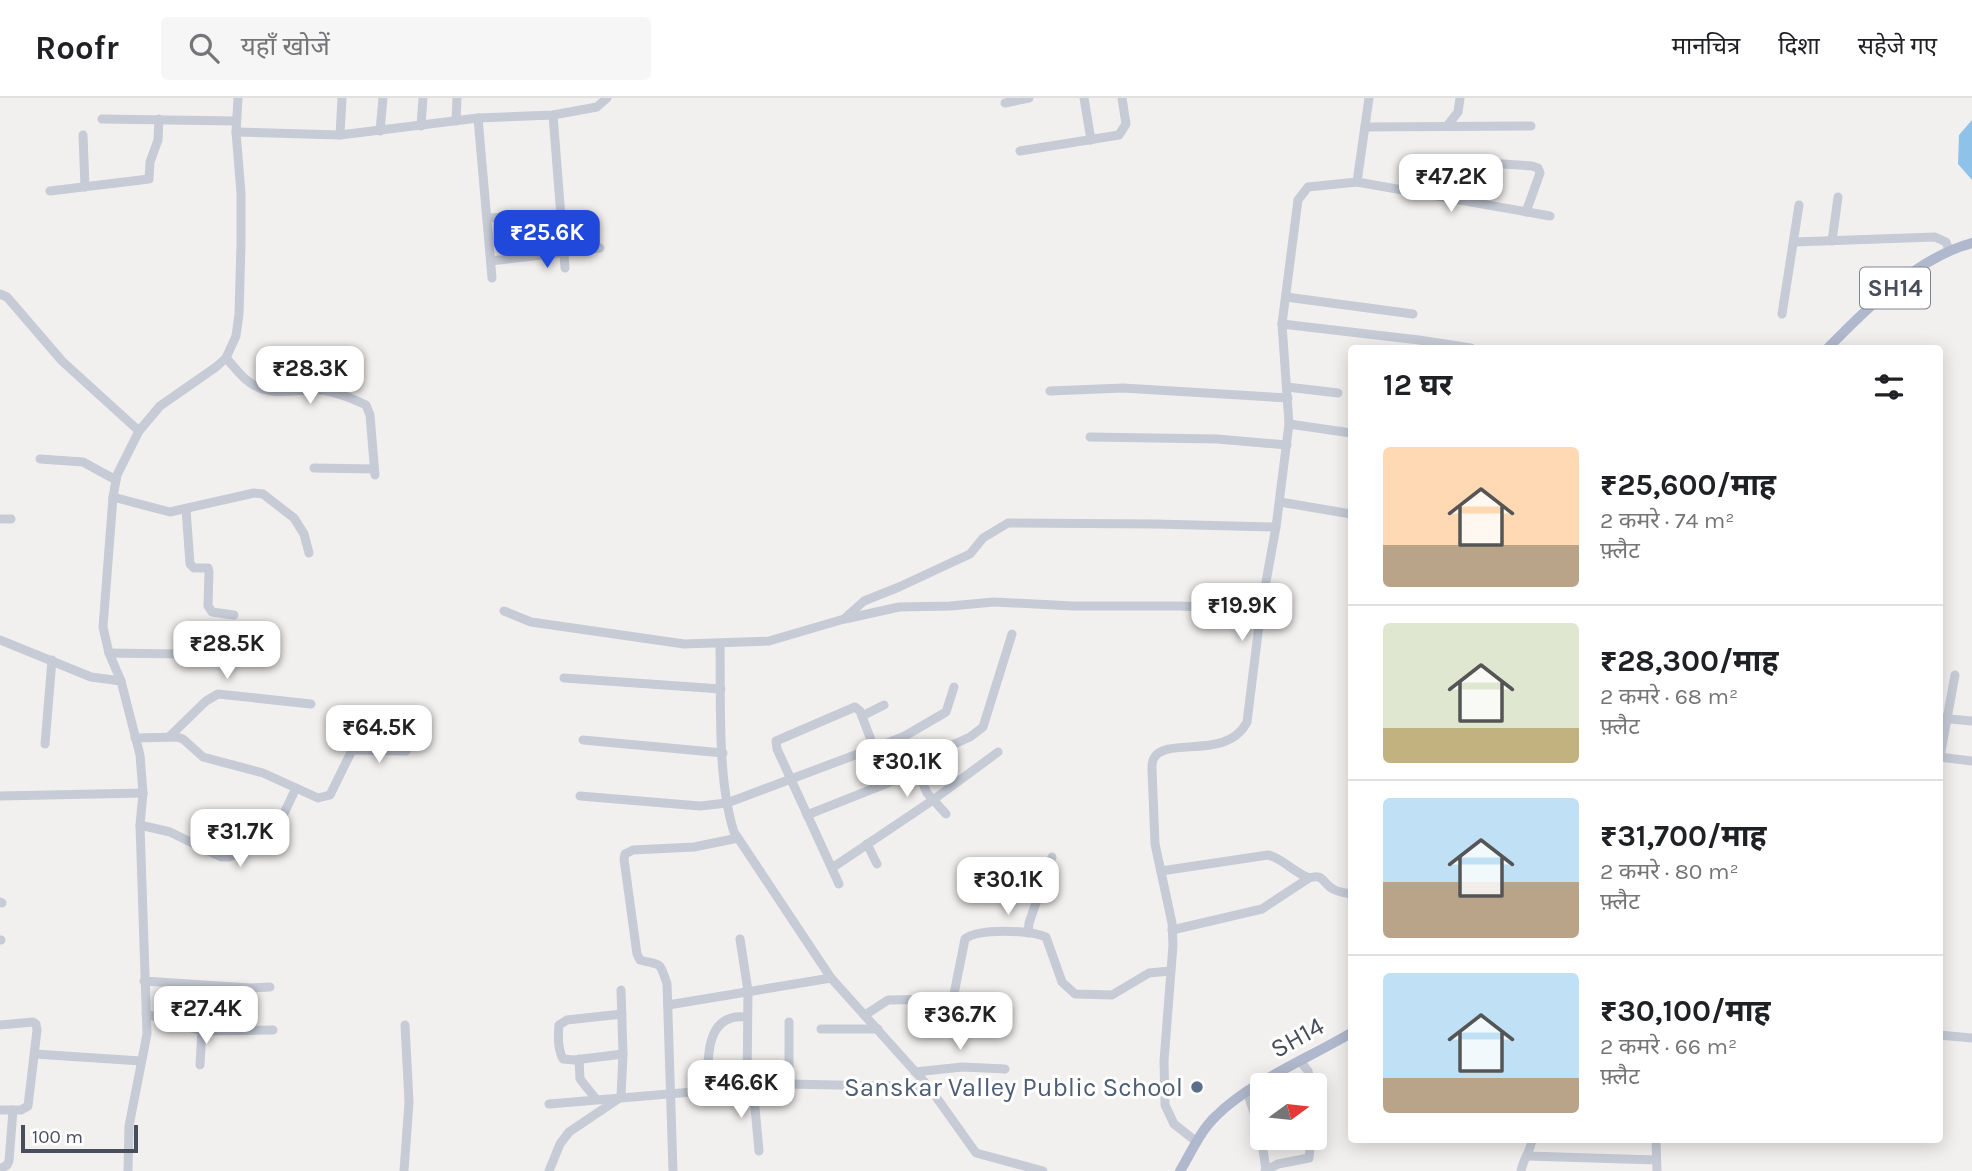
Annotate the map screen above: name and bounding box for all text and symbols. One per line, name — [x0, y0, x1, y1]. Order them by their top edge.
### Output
search box — [161, 17, 651, 80]
text: Roofr — [35, 29, 119, 67]
icon: search — [185, 29, 223, 67]
text: यहाँ खोजें — [241, 31, 330, 62]
text: मानचित्र — [1672, 32, 1740, 60]
text: दिशा — [1778, 32, 1820, 60]
text: सहेजे गए — [1858, 32, 1937, 60]
pin: ₹47.2K — [1394, 155, 1508, 214]
text: ₹47.2K — [1415, 163, 1487, 190]
pin: ₹25.6K — [490, 211, 604, 270]
text: ₹25.6K — [510, 219, 584, 246]
road number: SH14 — [1860, 268, 1930, 308]
pin: ₹28.3K — [253, 346, 367, 406]
text: ₹28.3K — [272, 355, 348, 382]
text: 12 घर — [1383, 367, 1452, 403]
icon: filters — [1870, 368, 1908, 406]
text: ₹25,600/माह — [1600, 467, 1776, 503]
icon: home — [1439, 475, 1523, 559]
text: 2 कमरे · 74 m² — [1600, 507, 1735, 534]
text: फ़्लैट — [1600, 537, 1640, 564]
pin: ₹19.9K — [1185, 584, 1299, 643]
text: ₹19.9K — [1207, 592, 1277, 619]
pin: ₹28.5K — [170, 622, 284, 681]
text: ₹28.5K — [189, 630, 265, 657]
text: ₹28,300/माह — [1600, 643, 1778, 679]
icon: home — [1439, 651, 1523, 735]
text: 2 कमरे · 68 m² — [1600, 683, 1738, 710]
pin: ₹64.5K — [322, 706, 436, 765]
text: फ़्लैट — [1600, 713, 1640, 740]
text: ₹64.5K — [342, 714, 416, 741]
pin: ₹30.1K — [850, 740, 964, 799]
text: ₹30.1K — [872, 748, 942, 775]
pin: ₹31.7K — [183, 810, 297, 869]
text: ₹31.7K — [206, 818, 274, 845]
text: ₹31,700/माह — [1600, 818, 1767, 854]
icon: home — [1439, 826, 1523, 910]
pin: ₹30.1K — [951, 858, 1065, 917]
text: 2 कमरे · 80 m² — [1600, 858, 1739, 885]
text: ₹30.1K — [973, 866, 1043, 893]
text: फ़्लैट — [1600, 888, 1640, 915]
pin: ₹27.4K — [149, 986, 263, 1046]
pin: ₹36.7K — [903, 992, 1017, 1052]
text: ₹30,100/माह — [1600, 993, 1771, 1029]
text: ₹27.4K — [170, 995, 242, 1022]
text: ₹36.7K — [924, 1001, 996, 1028]
icon: home — [1439, 1001, 1523, 1085]
street label: SH14 — [1265, 1010, 1329, 1065]
text: 2 कमरे · 66 m² — [1600, 1033, 1737, 1060]
pin: ₹46.6K — [684, 1060, 798, 1120]
text: फ़्लैट — [1600, 1063, 1640, 1090]
text: ₹46.6K — [704, 1069, 778, 1096]
place label: Sanskar Valley Public School — [844, 1072, 1183, 1103]
north arrow — [1250, 1073, 1326, 1150]
map controls — [1250, 1073, 1327, 1150]
marker: Sanskar Valley Public School — [1189, 1079, 1205, 1095]
scale bar — [21, 1122, 138, 1154]
text: 100 m — [32, 1126, 83, 1148]

